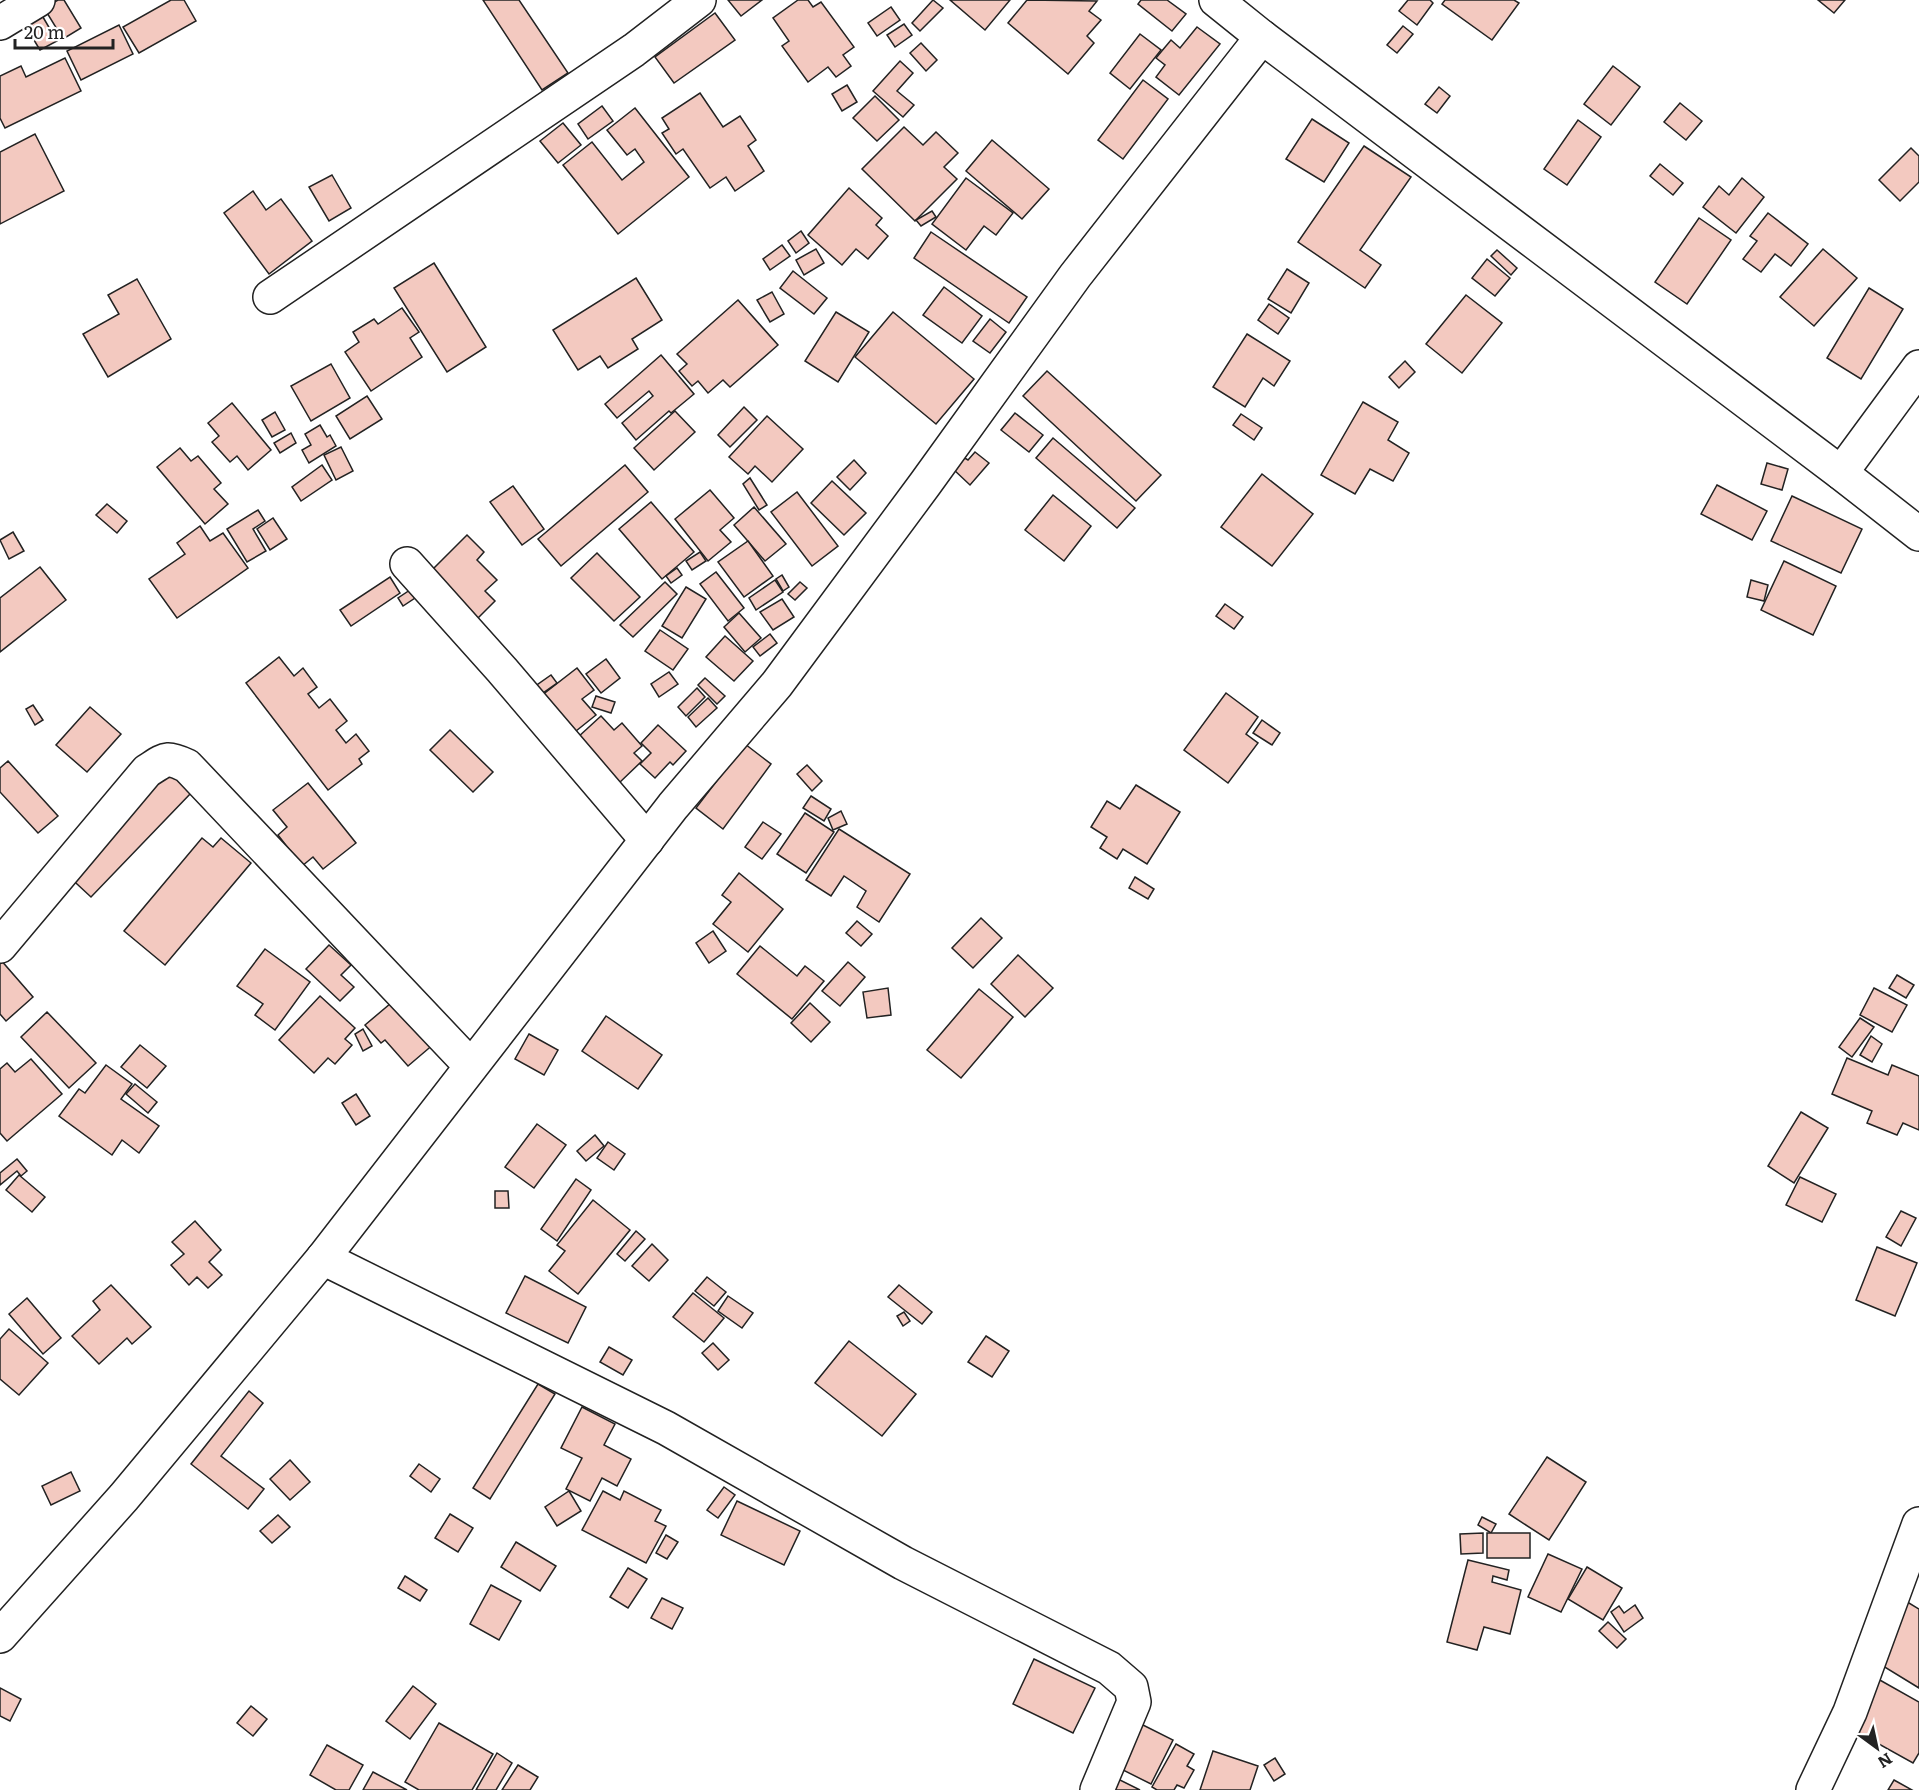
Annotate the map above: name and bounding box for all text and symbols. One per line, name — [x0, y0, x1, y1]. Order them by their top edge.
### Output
scale bar — [15, 12, 112, 50]
text: 20 m — [24, 18, 65, 45]
north arrow — [1847, 1718, 1907, 1778]
text: N — [1874, 1748, 1898, 1775]

